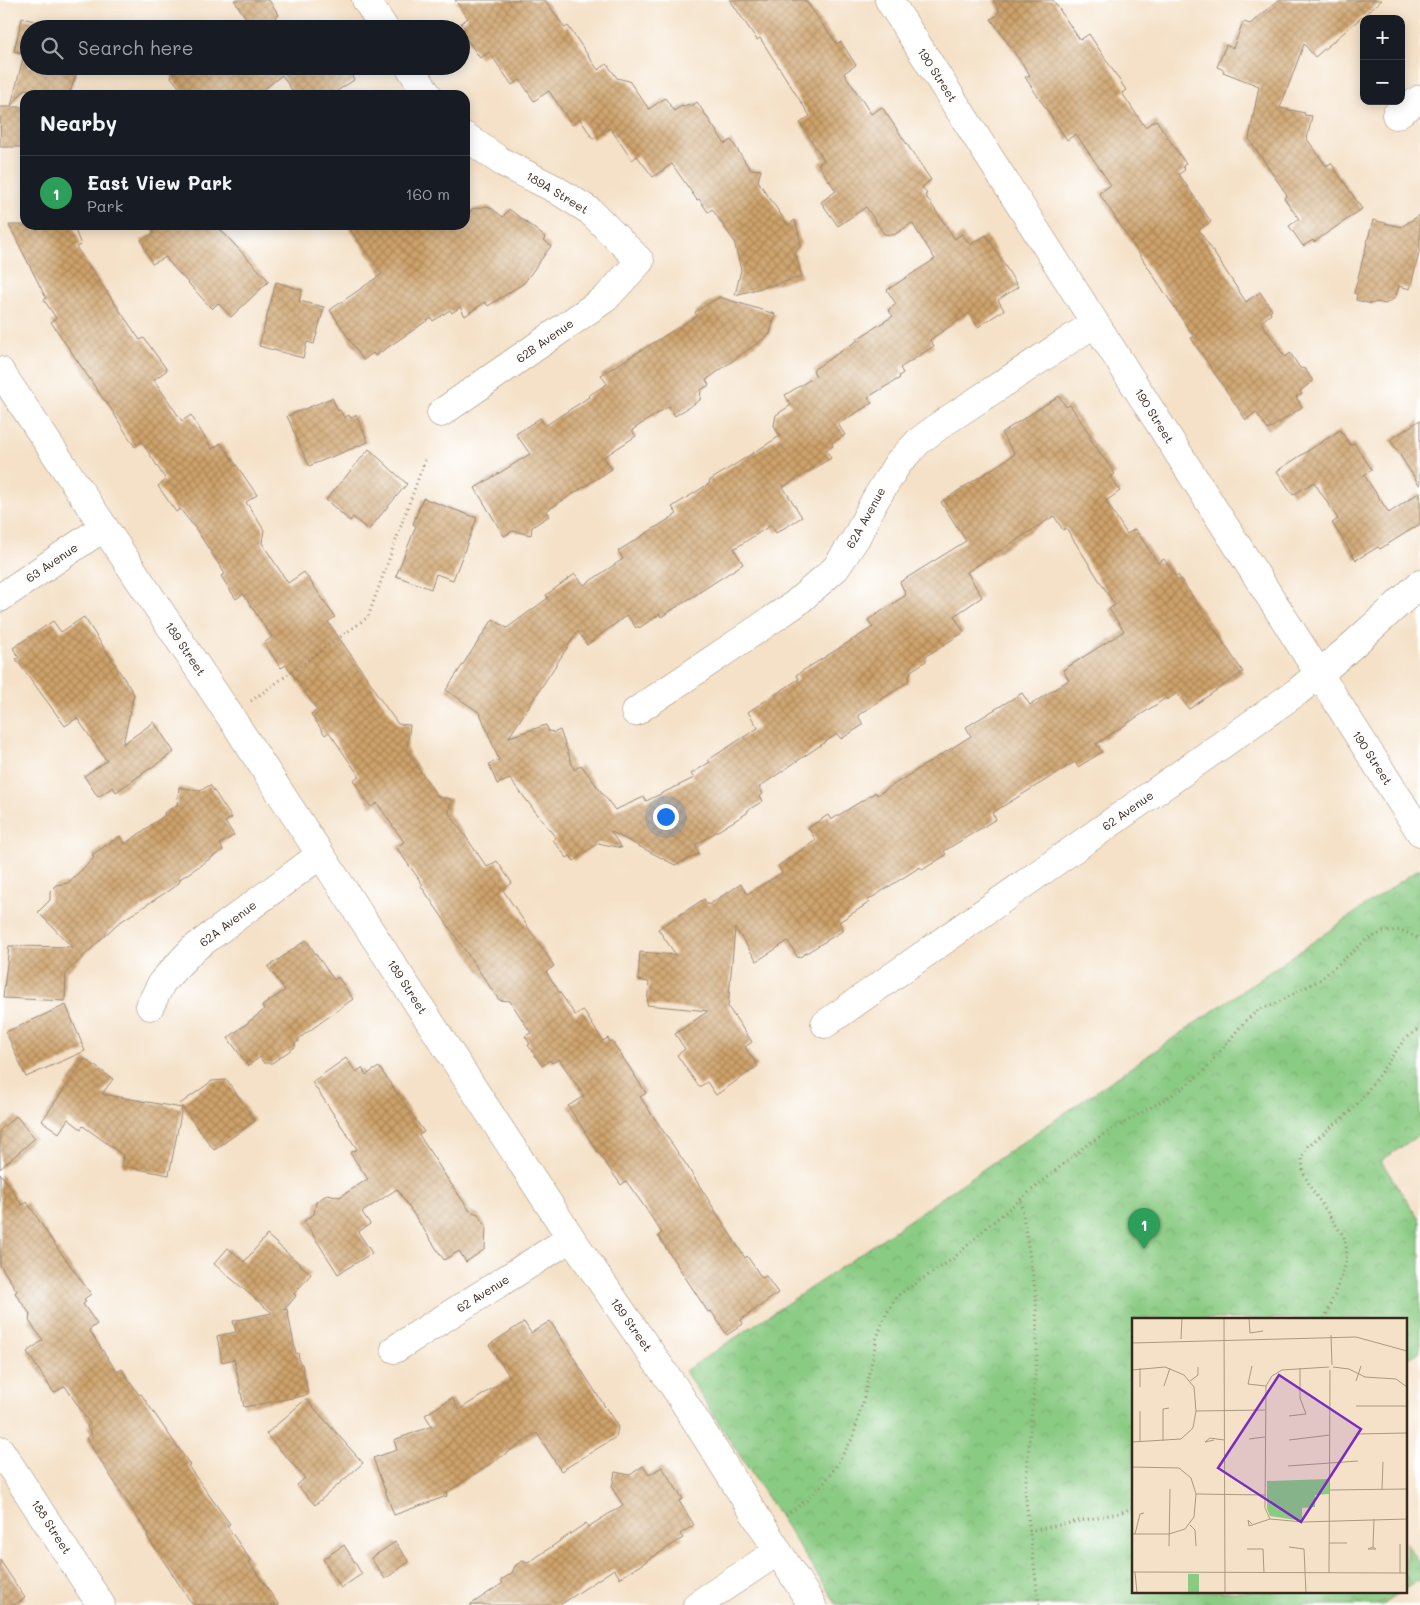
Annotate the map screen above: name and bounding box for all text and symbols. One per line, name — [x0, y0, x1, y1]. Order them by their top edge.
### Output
map controls — [1360, 15, 1405, 105]
button: + — [1360, 15, 1405, 60]
search box — [20, 20, 470, 75]
icon: search — [38, 34, 66, 62]
text: Search here — [78, 35, 194, 60]
street label: 190 Street — [914, 44, 961, 105]
button: − — [1360, 60, 1405, 105]
text: Nearby — [40, 109, 117, 136]
street label: 189A Street — [523, 167, 592, 217]
text: East View Park — [87, 170, 232, 195]
text: 1 — [52, 183, 60, 204]
text: 160 m — [405, 183, 450, 204]
text: Park — [87, 195, 123, 216]
street label: 62B Avenue — [512, 314, 576, 366]
street label: 190 Street — [1132, 385, 1178, 446]
street label: 62A Avenue — [842, 484, 889, 551]
street label: 63 Avenue — [22, 539, 81, 585]
street label: 189 Street — [162, 618, 210, 679]
street label: 190 Street — [1349, 727, 1396, 788]
street label: 62 Avenue — [1099, 787, 1156, 834]
your location — [653, 804, 679, 830]
street label: 62A Avenue — [196, 896, 259, 950]
street label: 189 Street — [384, 956, 431, 1017]
pin: 1 — [1128, 1208, 1160, 1249]
street label: 62 Avenue — [453, 1271, 512, 1316]
street label: 189 Street — [608, 1295, 656, 1354]
inset map — [1132, 1318, 1408, 1592]
street label: 188 Street — [28, 1496, 75, 1557]

